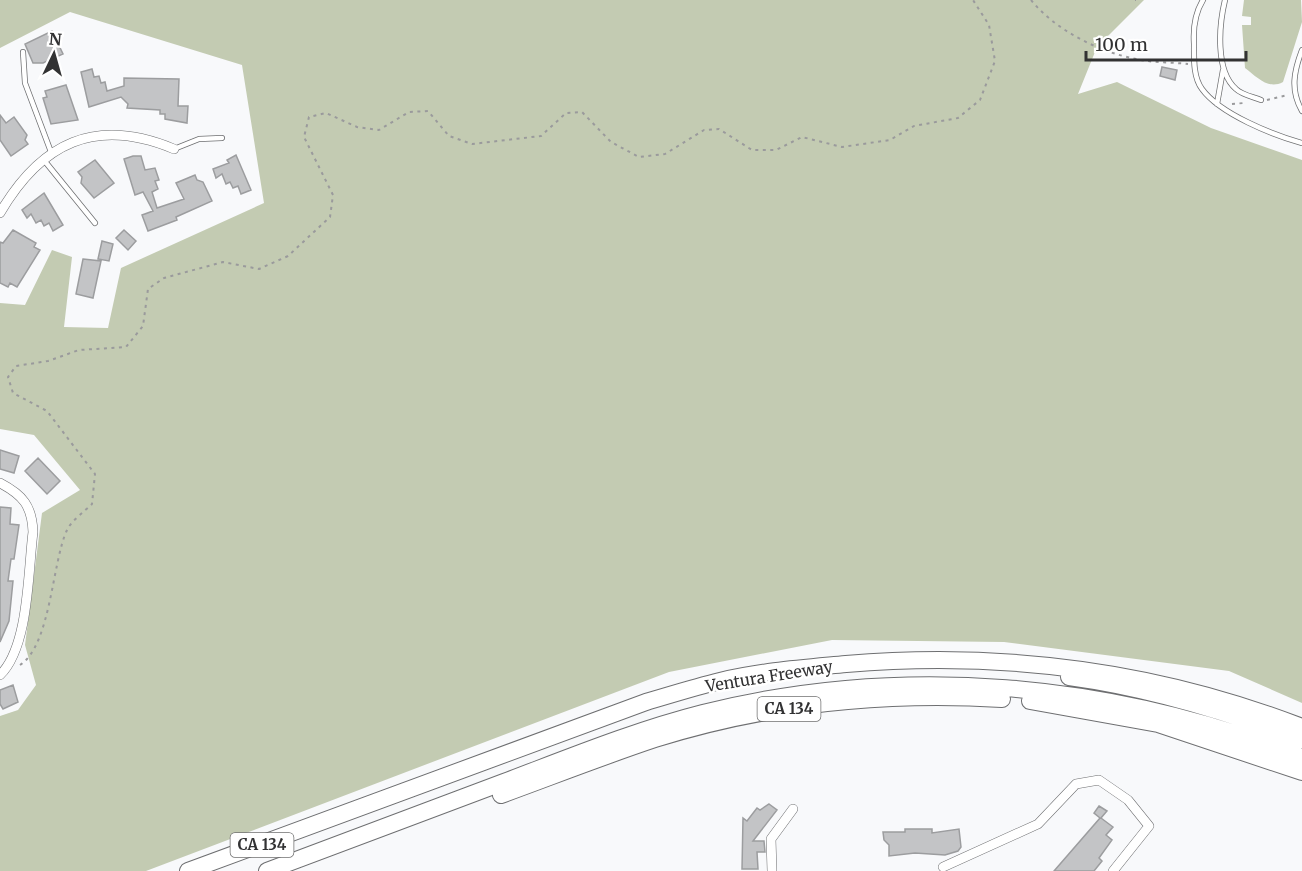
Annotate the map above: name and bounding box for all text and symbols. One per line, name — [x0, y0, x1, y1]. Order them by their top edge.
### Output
north arrow — [24, 24, 84, 84]
scale bar — [1086, 24, 1246, 62]
text: N — [48, 29, 63, 50]
text: 100 m — [1095, 33, 1148, 56]
street label: Ventura Freeway — [703, 656, 835, 696]
road number: CA 134 — [758, 697, 820, 721]
road number: CA 134 — [230, 833, 294, 857]

